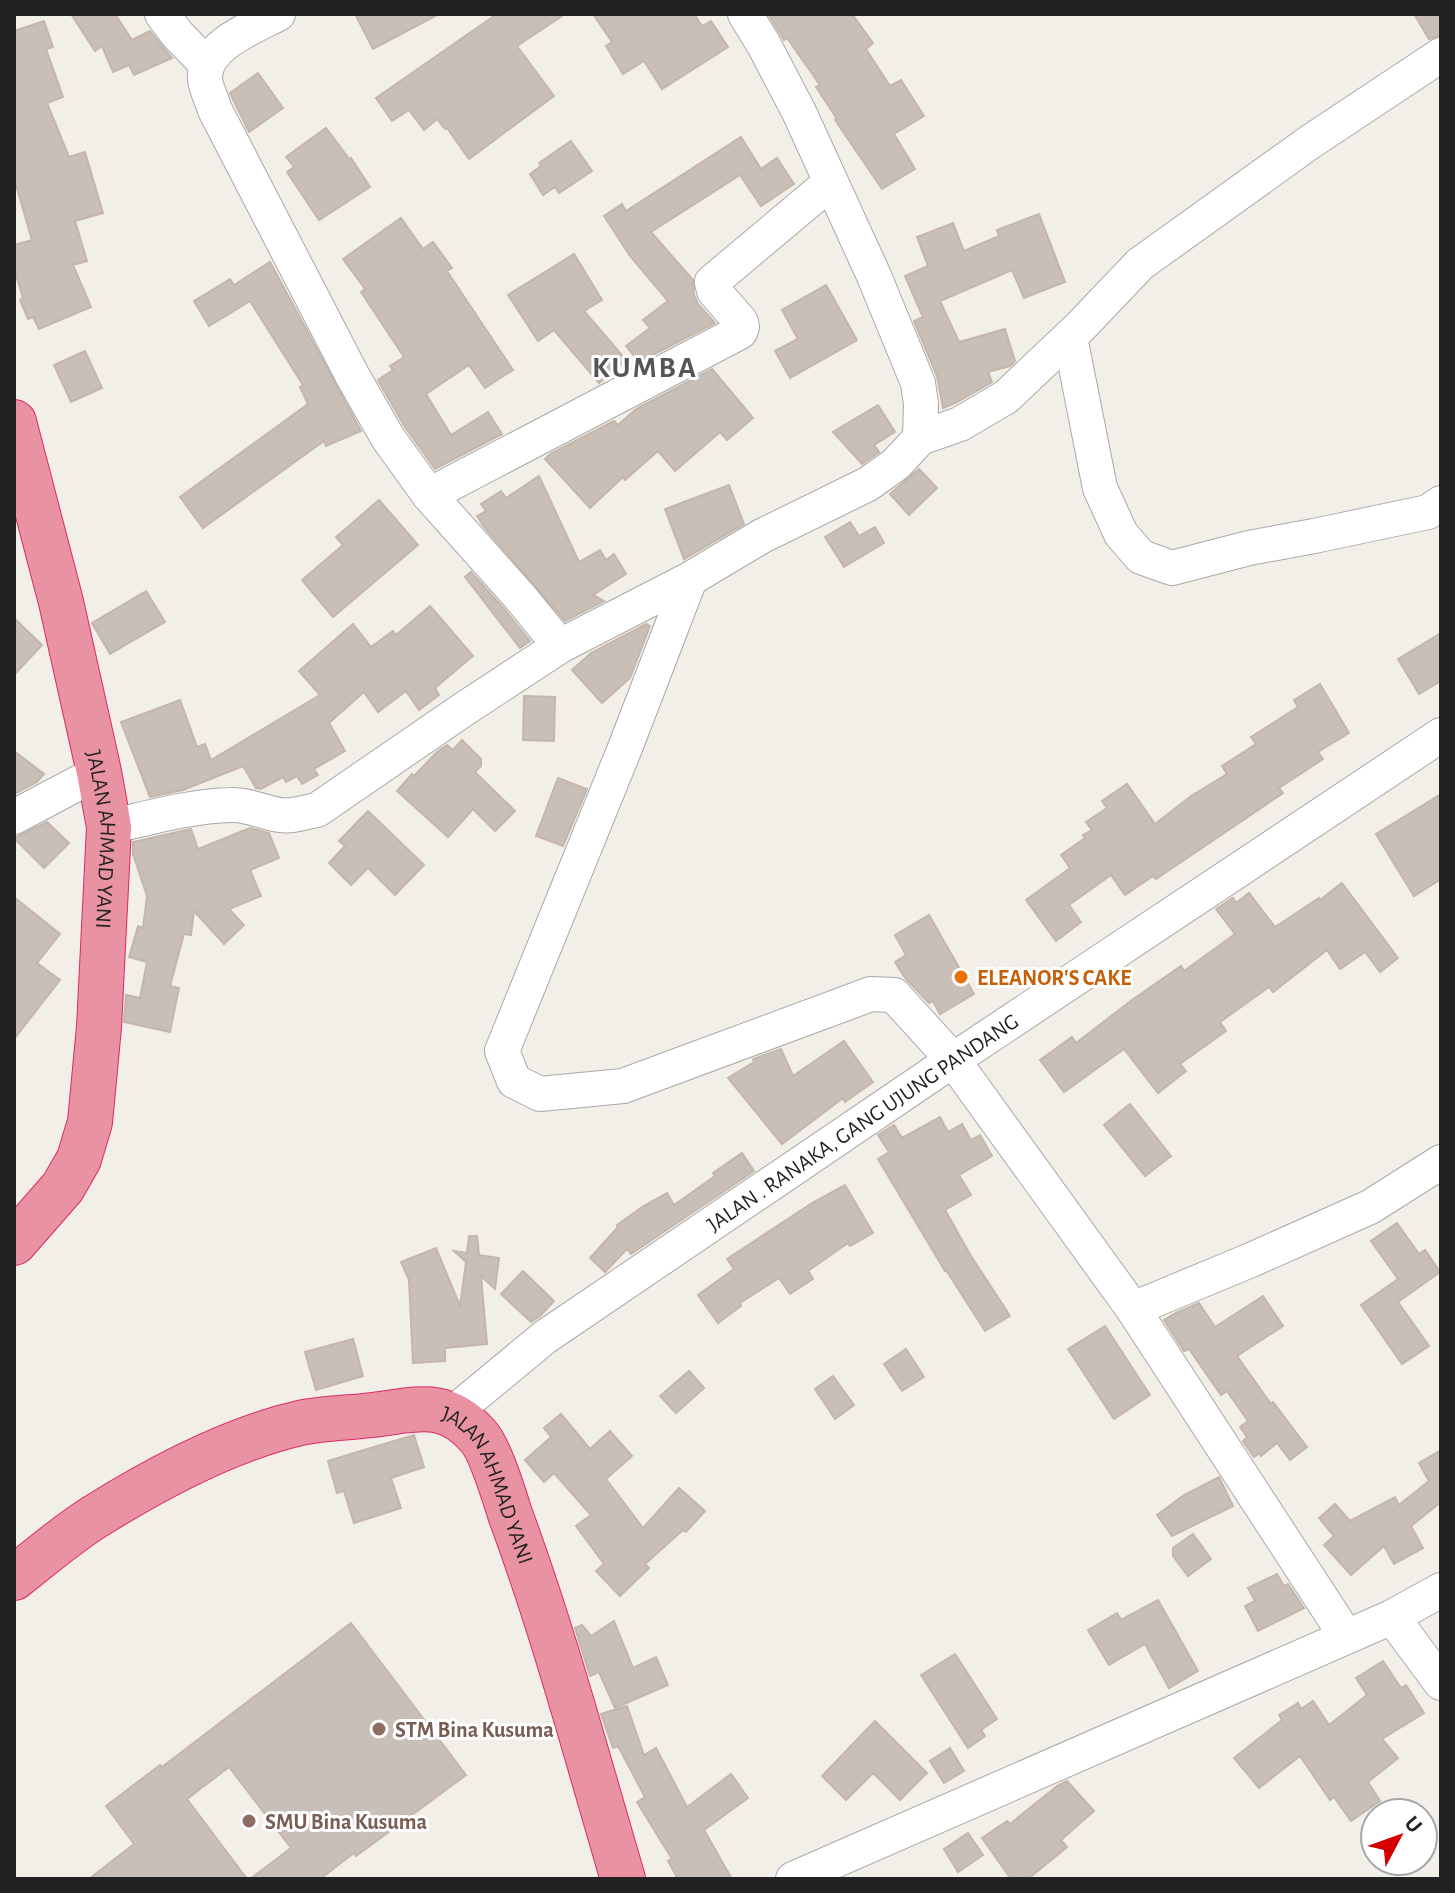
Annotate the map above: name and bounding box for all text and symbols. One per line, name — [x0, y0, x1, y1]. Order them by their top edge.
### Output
district label: KUMBA — [592, 353, 698, 383]
street label: JALAN AHMAD YANI — [82, 748, 119, 929]
place label: ELEANOR'S CAKE — [977, 967, 1131, 989]
marker: ELEANOR'S CAKE — [952, 968, 970, 986]
street label: JALAN . RANAKA, GANG UJUNG PANDANG — [703, 1010, 1023, 1236]
street label: JALAN AHMAD YANI — [439, 1402, 537, 1567]
place label: STM Bina Kusuma — [395, 1719, 554, 1741]
marker: STM Bina Kusuma — [370, 1720, 388, 1738]
north arrow — [1359, 1797, 1439, 1877]
place label: SMU Bina Kusuma — [265, 1811, 427, 1833]
marker: SMU Bina Kusuma — [240, 1812, 258, 1830]
text: U — [1400, 1812, 1426, 1837]

